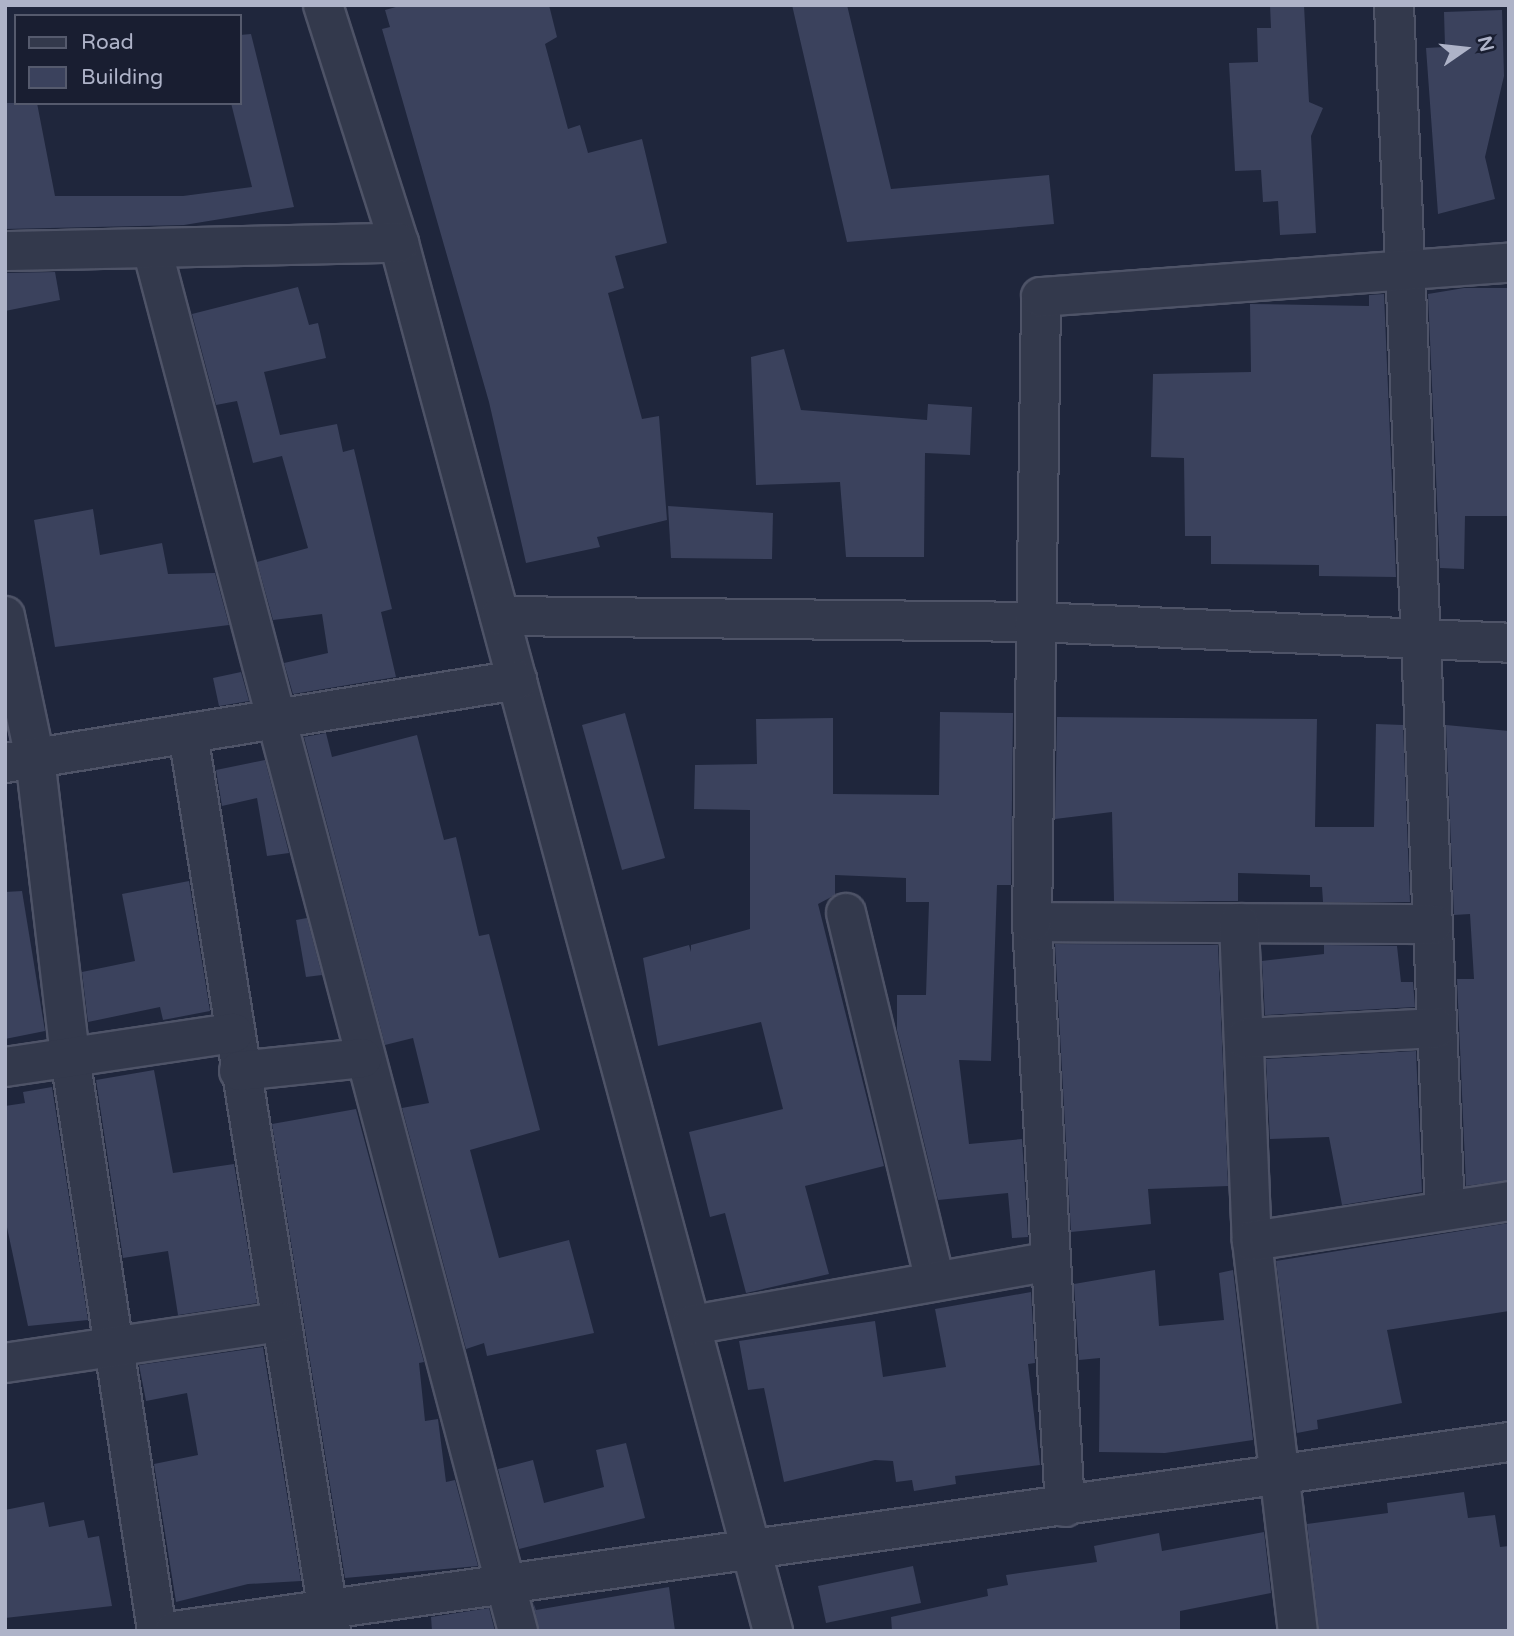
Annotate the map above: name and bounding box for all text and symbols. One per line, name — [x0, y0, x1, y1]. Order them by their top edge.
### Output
legend — [14, 14, 242, 105]
north arrow — [1430, 14, 1500, 84]
text: Road — [81, 30, 134, 55]
text: N — [1473, 34, 1498, 54]
text: Building — [81, 65, 163, 90]

